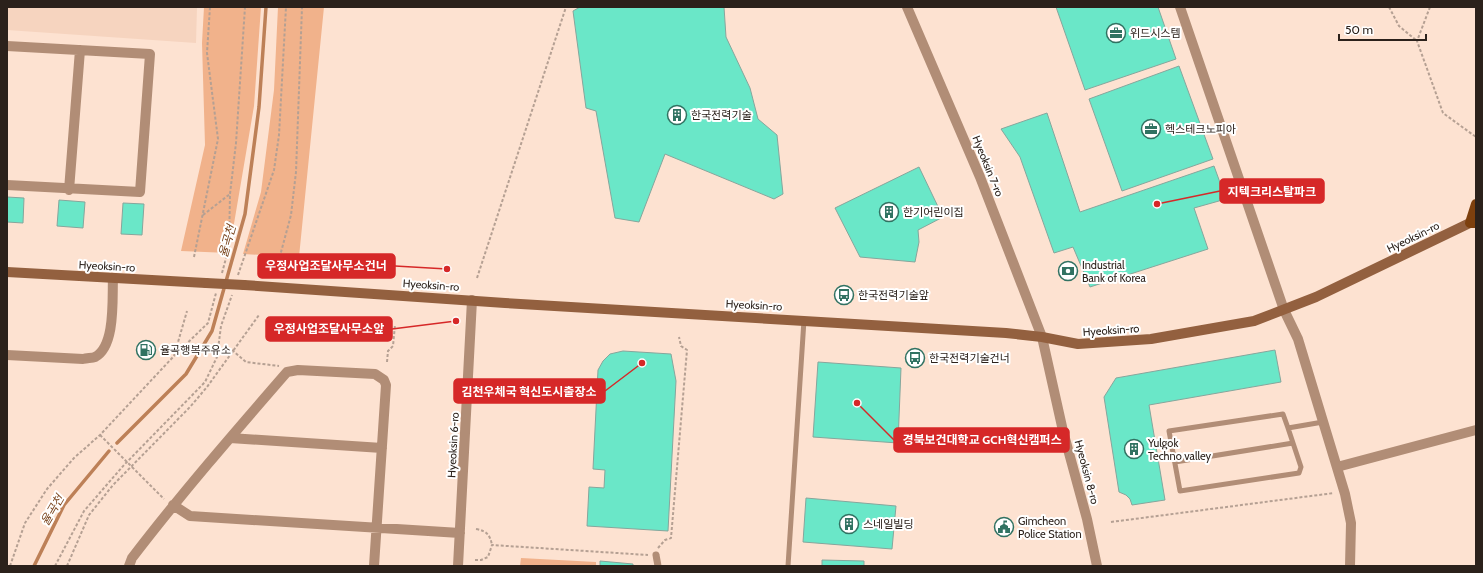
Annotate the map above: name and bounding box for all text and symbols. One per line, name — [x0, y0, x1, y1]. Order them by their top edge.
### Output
scale bar — [1339, 16, 1426, 42]
office icon: 위드시스템 — [1105, 22, 1127, 44]
text: 50 m — [1345, 22, 1373, 37]
place label: 위드시스템 — [1130, 26, 1181, 40]
building icon: 한국전력기술 — [666, 104, 688, 126]
place label: 한국전력기술 — [691, 108, 752, 122]
office icon: 헥스테크노피아 — [1140, 118, 1162, 140]
place label: 헥스테크노피아 — [1165, 122, 1236, 136]
street label: Hyeoksin 7-ro — [969, 133, 1007, 199]
callout: 지텍크리스탈파크 — [1220, 179, 1324, 203]
text: 지텍크리스탈파크 — [1228, 184, 1316, 199]
building icon: 한기어린이집 — [878, 201, 900, 223]
place label: 한기어린이집 — [903, 205, 964, 219]
street label: Hyeoksin-ro — [1384, 218, 1442, 256]
water label: 율곡천 — [215, 221, 239, 259]
callout: 우정사업조달사무소건너 — [258, 254, 395, 278]
street label: Hyeoksin-ro — [78, 258, 136, 274]
text: 우정사업조달사무소건너 — [265, 258, 387, 273]
place label: Industrial Bank of Korea — [1082, 258, 1146, 285]
bank icon: Industrial Bank of Korea — [1057, 260, 1079, 282]
street label: Hyeoksin-ro — [402, 276, 460, 294]
bus stop icon: 한국전력기술앞 — [833, 284, 855, 306]
place label: 한국전력기술앞 — [858, 288, 929, 302]
street label: Hyeoksin-ro — [725, 297, 783, 313]
callout: 우정사업조달사무소앞 — [266, 317, 392, 341]
text: 우정사업조달사무소앞 — [274, 321, 384, 336]
street label: Hyeoksin-ro — [1082, 321, 1140, 339]
fuel station icon: 율곡행복주유소 — [135, 339, 157, 361]
place label: 율곡행복주유소 — [160, 343, 231, 357]
bus stop icon: 한국전력기술건너 — [904, 347, 926, 369]
place label: 한국전력기술건너 — [929, 351, 1010, 365]
callout: 김천우체국 혁신도시출장소 — [454, 379, 605, 403]
text: 김천우체국 혁신도시출장소 — [461, 384, 597, 399]
street label: Hyeoksin 6-ro — [444, 412, 462, 478]
callout: 경북보건대학교 GCH혁신캠퍼스 — [894, 428, 1069, 452]
text: 경북보건대학교 GCH혁신캠퍼스 — [902, 432, 1062, 447]
place label: Yulgok Techno valley — [1147, 436, 1212, 463]
street label: Hyeoksin 8-ro — [1072, 438, 1102, 506]
building icon: Yulgok Techno valley — [1123, 438, 1145, 460]
water label: 율곡천 — [37, 490, 68, 528]
building icon: 스네일빌딩 — [838, 513, 860, 535]
place label: Gimcheon Police Station — [1018, 514, 1082, 541]
public building icon: Gimcheon Police Station — [993, 516, 1015, 538]
place label: 스네일빌딩 — [863, 517, 914, 531]

